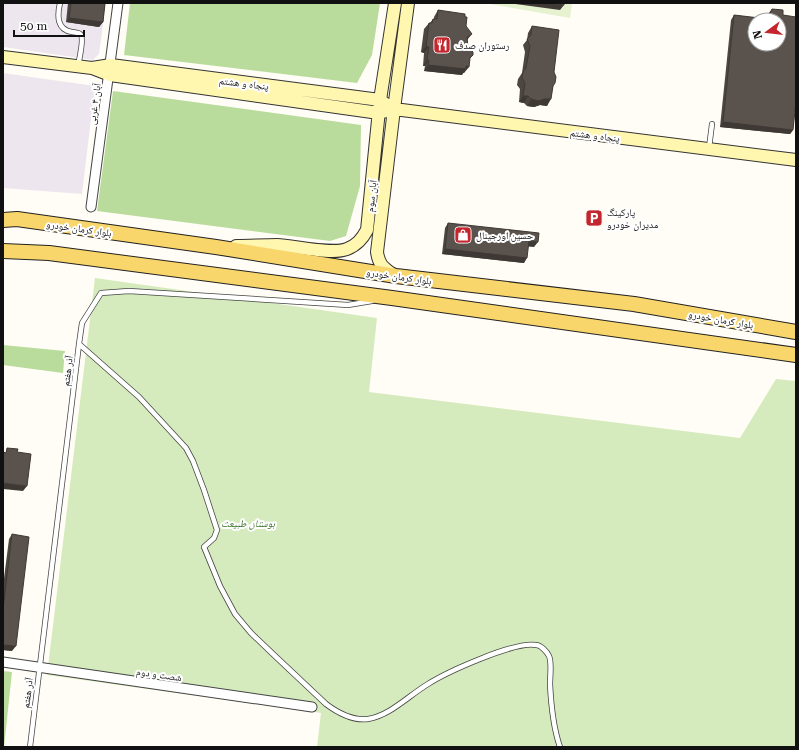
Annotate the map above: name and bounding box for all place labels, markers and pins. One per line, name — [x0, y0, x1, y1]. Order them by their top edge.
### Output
restaurant icon: رستوران صدف — [432, 35, 452, 55]
place label: رستوران صدف — [455, 40, 510, 52]
place label: پارکینگ مدیران خودرو — [607, 207, 659, 231]
parking icon: پارکینگ مدیران خودرو — [584, 208, 604, 228]
shop icon: حسین اورجینال — [453, 225, 473, 245]
place label: حسین اورجینال — [476, 230, 534, 242]

